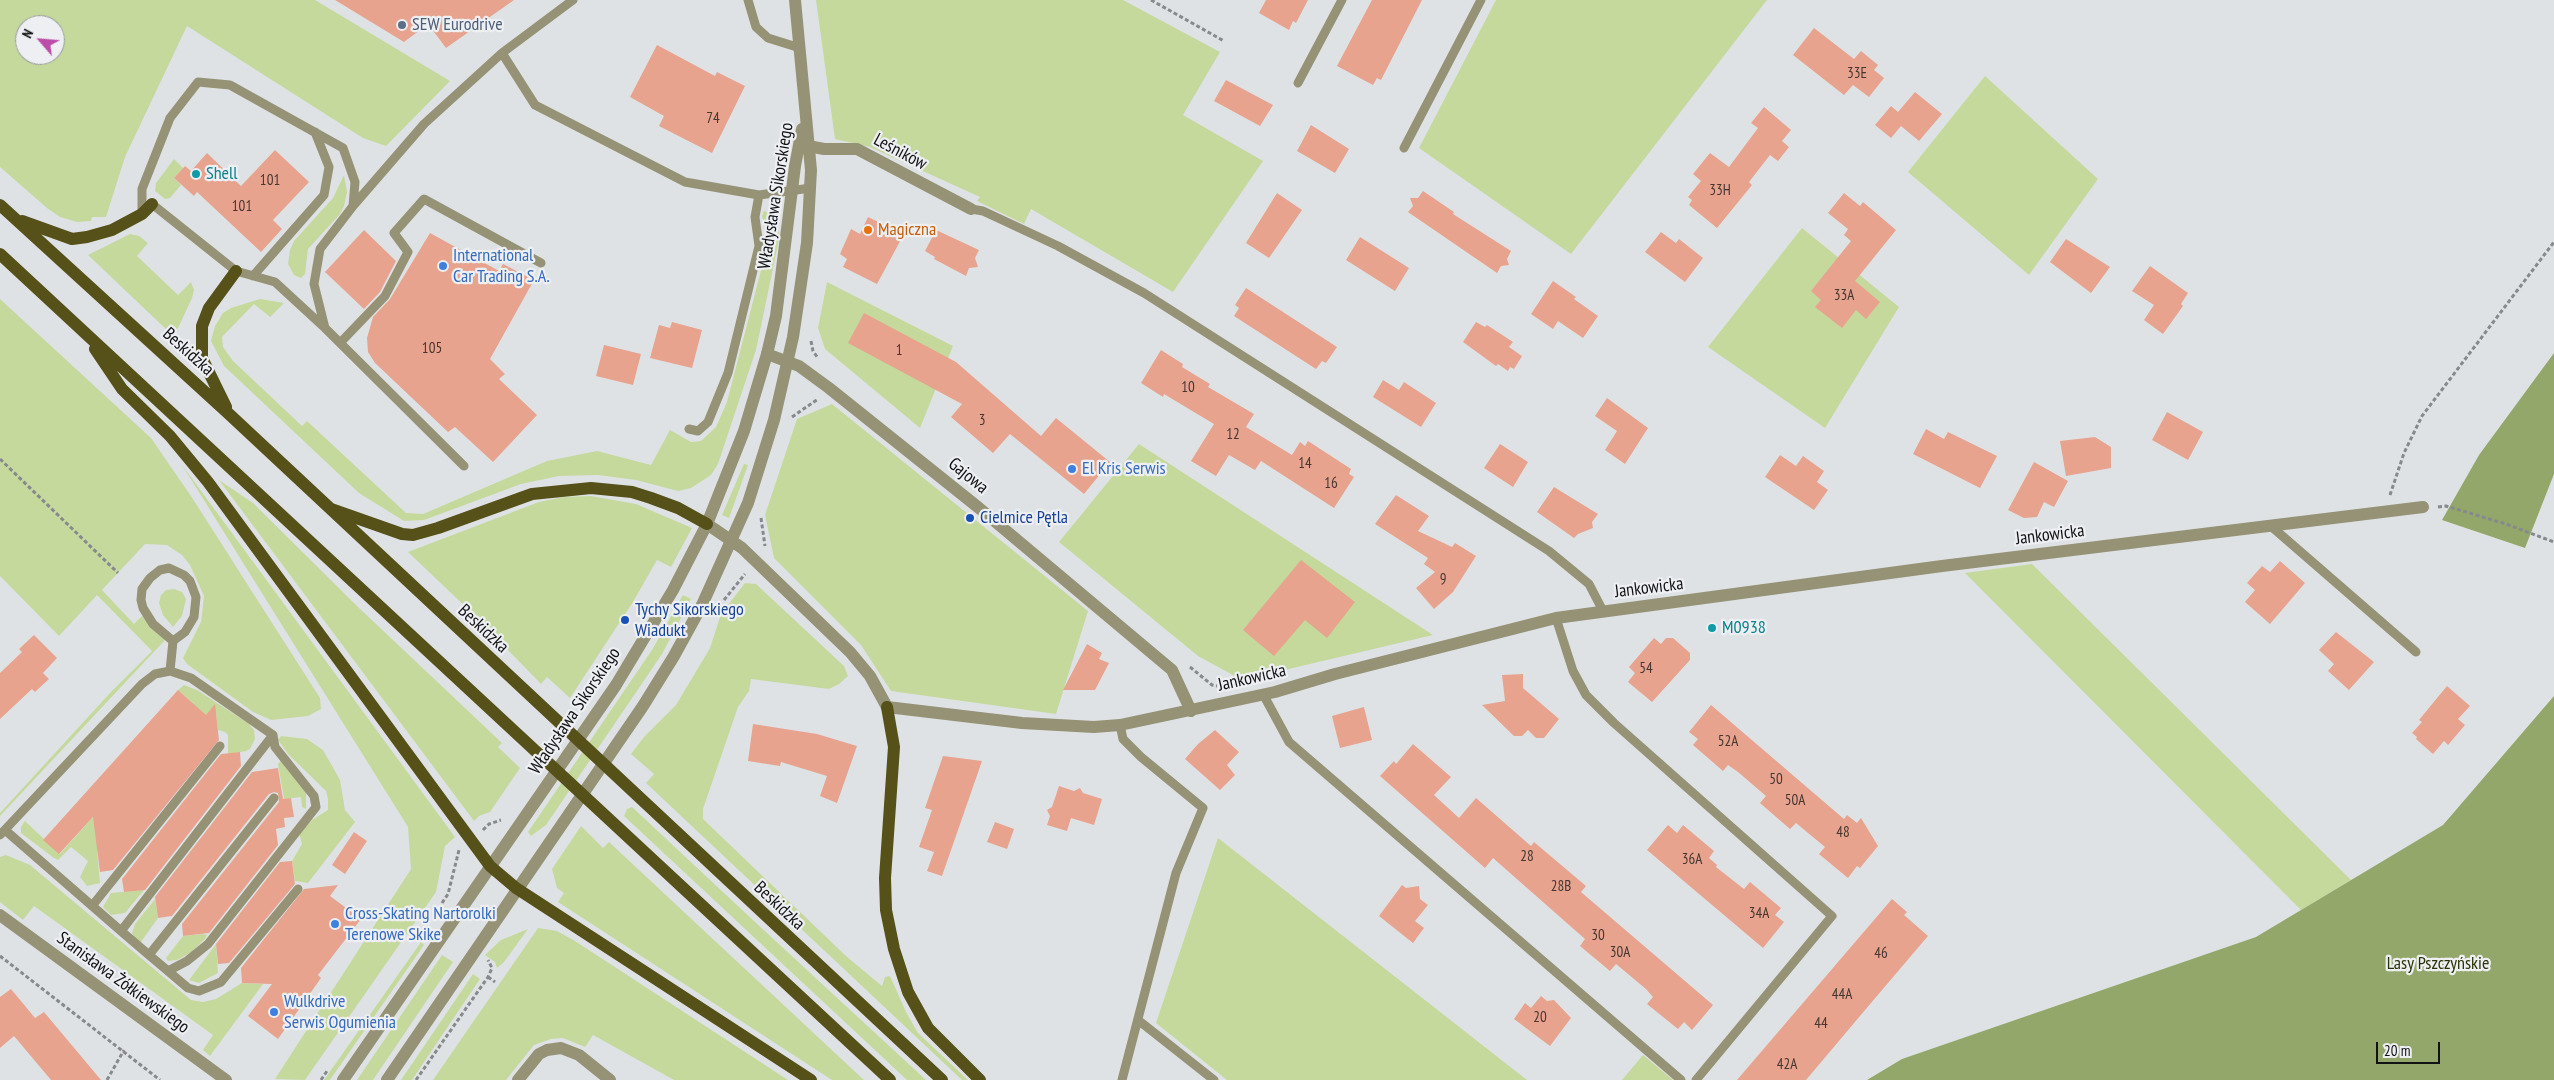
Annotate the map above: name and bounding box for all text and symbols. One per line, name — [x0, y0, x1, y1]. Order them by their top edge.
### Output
place label: SEW Eurodrive — [412, 14, 503, 36]
north arrow — [15, 15, 65, 65]
marker: SEW Eurodrive — [396, 19, 408, 31]
text: N — [18, 26, 37, 41]
house number: 33E — [1847, 65, 1867, 83]
house number: 74 — [706, 110, 720, 128]
street label: Władysława Sikorskiego — [754, 121, 798, 271]
street label: Leśników — [870, 129, 930, 175]
place label: Shell — [206, 163, 237, 185]
marker: Shell — [190, 168, 202, 180]
house number: 101 — [260, 172, 280, 190]
house number: 33H — [1709, 182, 1731, 200]
house number: 101 — [232, 198, 252, 216]
place label: Magiczna — [878, 219, 936, 241]
marker: Magiczna — [862, 224, 874, 236]
place label: International Car Trading S.A. — [453, 245, 550, 288]
marker: International Car Trading S.A. — [437, 260, 449, 272]
house number: 33A — [1834, 287, 1854, 305]
street label: Beskidzka — [158, 323, 218, 381]
house number: 105 — [422, 340, 442, 358]
house number: 1 — [896, 342, 902, 360]
house number: 10 — [1181, 379, 1195, 397]
house number: 3 — [979, 412, 985, 430]
house number: 12 — [1226, 426, 1240, 444]
street label: Gajowa — [944, 453, 992, 499]
house number: 14 — [1298, 455, 1312, 473]
place label: El Kris Serwis — [1082, 458, 1166, 480]
marker: El Kris Serwis — [1066, 463, 1078, 475]
house number: 16 — [1324, 475, 1338, 493]
place label: Cielmice Pętla — [980, 507, 1068, 529]
marker: Cielmice Pętla — [964, 512, 976, 524]
street label: Jankowicka — [2014, 520, 2086, 550]
house number: 9 — [1440, 571, 1446, 589]
street label: Jankowicka — [1613, 573, 1685, 603]
place label: Tychy Sikorskiego Wiadukt — [635, 599, 744, 642]
street label: Beskidzka — [453, 600, 513, 658]
marker: Tychy Sikorskiego Wiadukt — [619, 614, 631, 626]
place label: M0938 — [1722, 617, 1766, 639]
marker: M0938 — [1706, 622, 1718, 634]
street label: Władysława Sikorskiego — [525, 644, 625, 778]
street label: Jankowicka — [1216, 660, 1288, 696]
house number: 54 — [1639, 660, 1653, 678]
house number: 52A — [1718, 733, 1738, 751]
house number: 50 — [1769, 771, 1783, 789]
house number: 50A — [1785, 792, 1805, 810]
house number: 48 — [1836, 824, 1850, 842]
house number: 28 — [1520, 848, 1534, 866]
house number: 36A — [1682, 851, 1702, 869]
street label: Beskidzka — [749, 877, 809, 935]
house number: 28B — [1551, 878, 1571, 896]
place label: Cross-Skating Nartorolki Terenowe Skike — [345, 903, 496, 946]
house number: 34A — [1749, 905, 1769, 923]
marker: Cross-Skating Nartorolki Terenowe Skike — [329, 918, 341, 930]
house number: 30 — [1591, 927, 1605, 945]
street label: Stanisława Żółkiewskiego — [52, 928, 194, 1038]
house number: 30A — [1610, 944, 1630, 962]
house number: 46 — [1874, 945, 1888, 963]
park label: Lasy Pszczyńskie — [2387, 953, 2489, 975]
house number: 44A — [1832, 986, 1852, 1004]
place label: Wulkdrive Serwis Ogumienia — [284, 991, 396, 1034]
marker: Wulkdrive Serwis Ogumienia — [268, 1006, 280, 1018]
house number: 20 — [1533, 1009, 1547, 1027]
house number: 44 — [1814, 1015, 1828, 1033]
scale bar — [2379, 1032, 2443, 1064]
text: 20 m — [2384, 1041, 2410, 1060]
house number: 42A — [1777, 1056, 1797, 1074]

